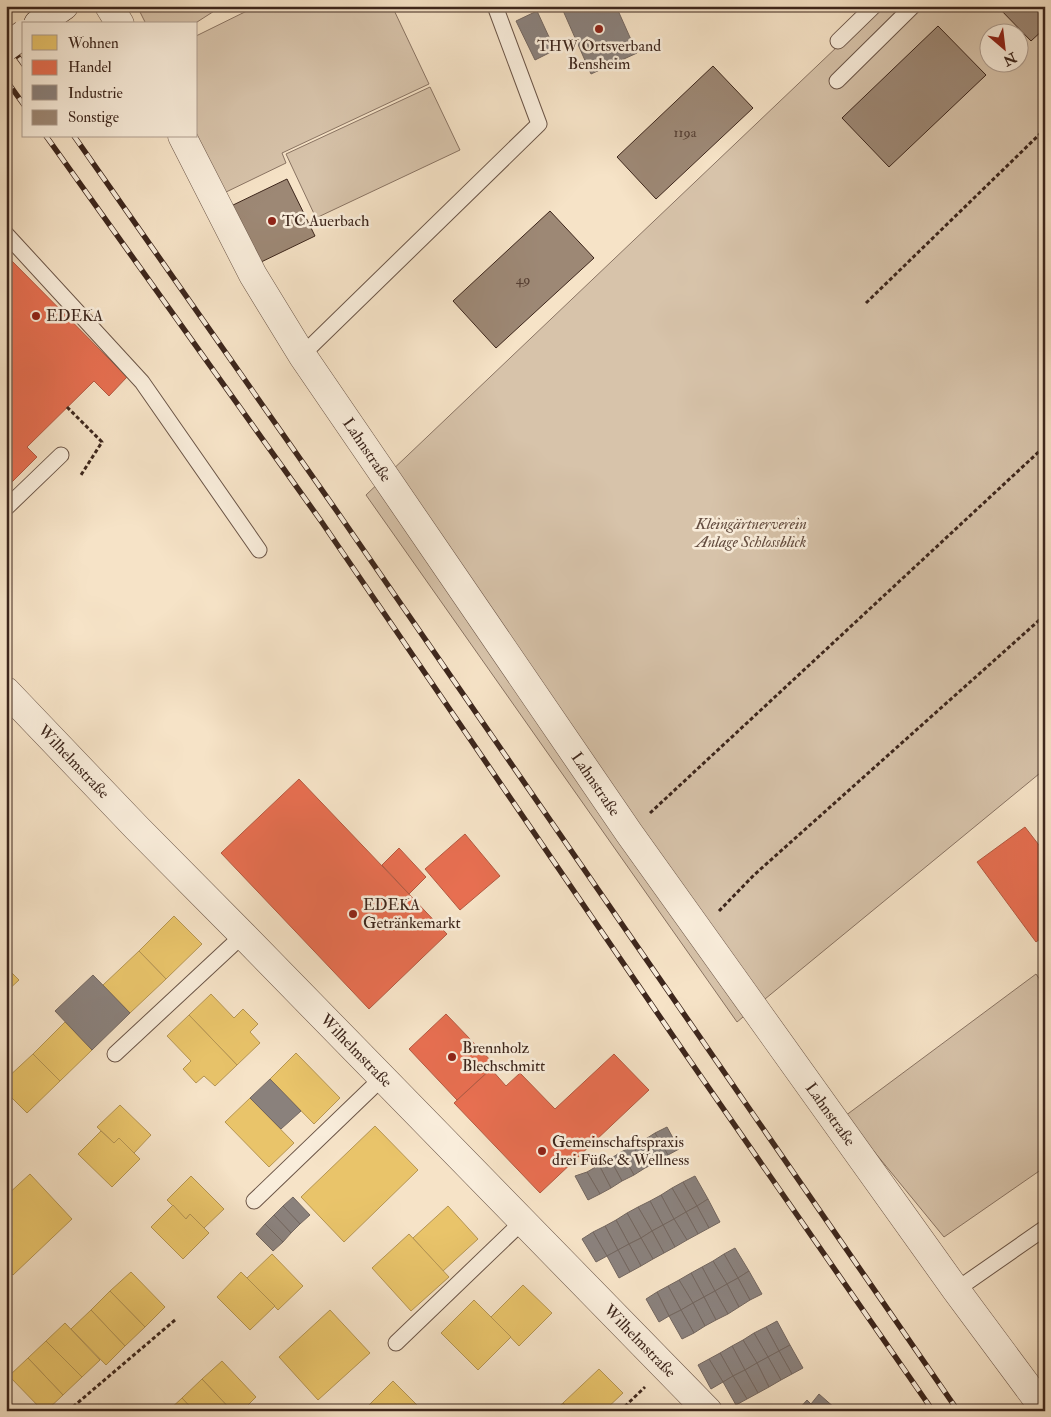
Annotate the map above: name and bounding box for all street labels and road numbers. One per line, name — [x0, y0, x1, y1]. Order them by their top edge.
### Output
street label: Lahnstraße — [338, 414, 396, 486]
street label: Wilhelmstraße — [33, 720, 114, 803]
street label: Lahnstraße — [567, 748, 625, 820]
street label: Wilhelmstraße — [315, 1009, 397, 1092]
street label: Lahnstraße — [801, 1079, 860, 1150]
street label: Wilhelmstraße — [599, 1300, 680, 1382]

